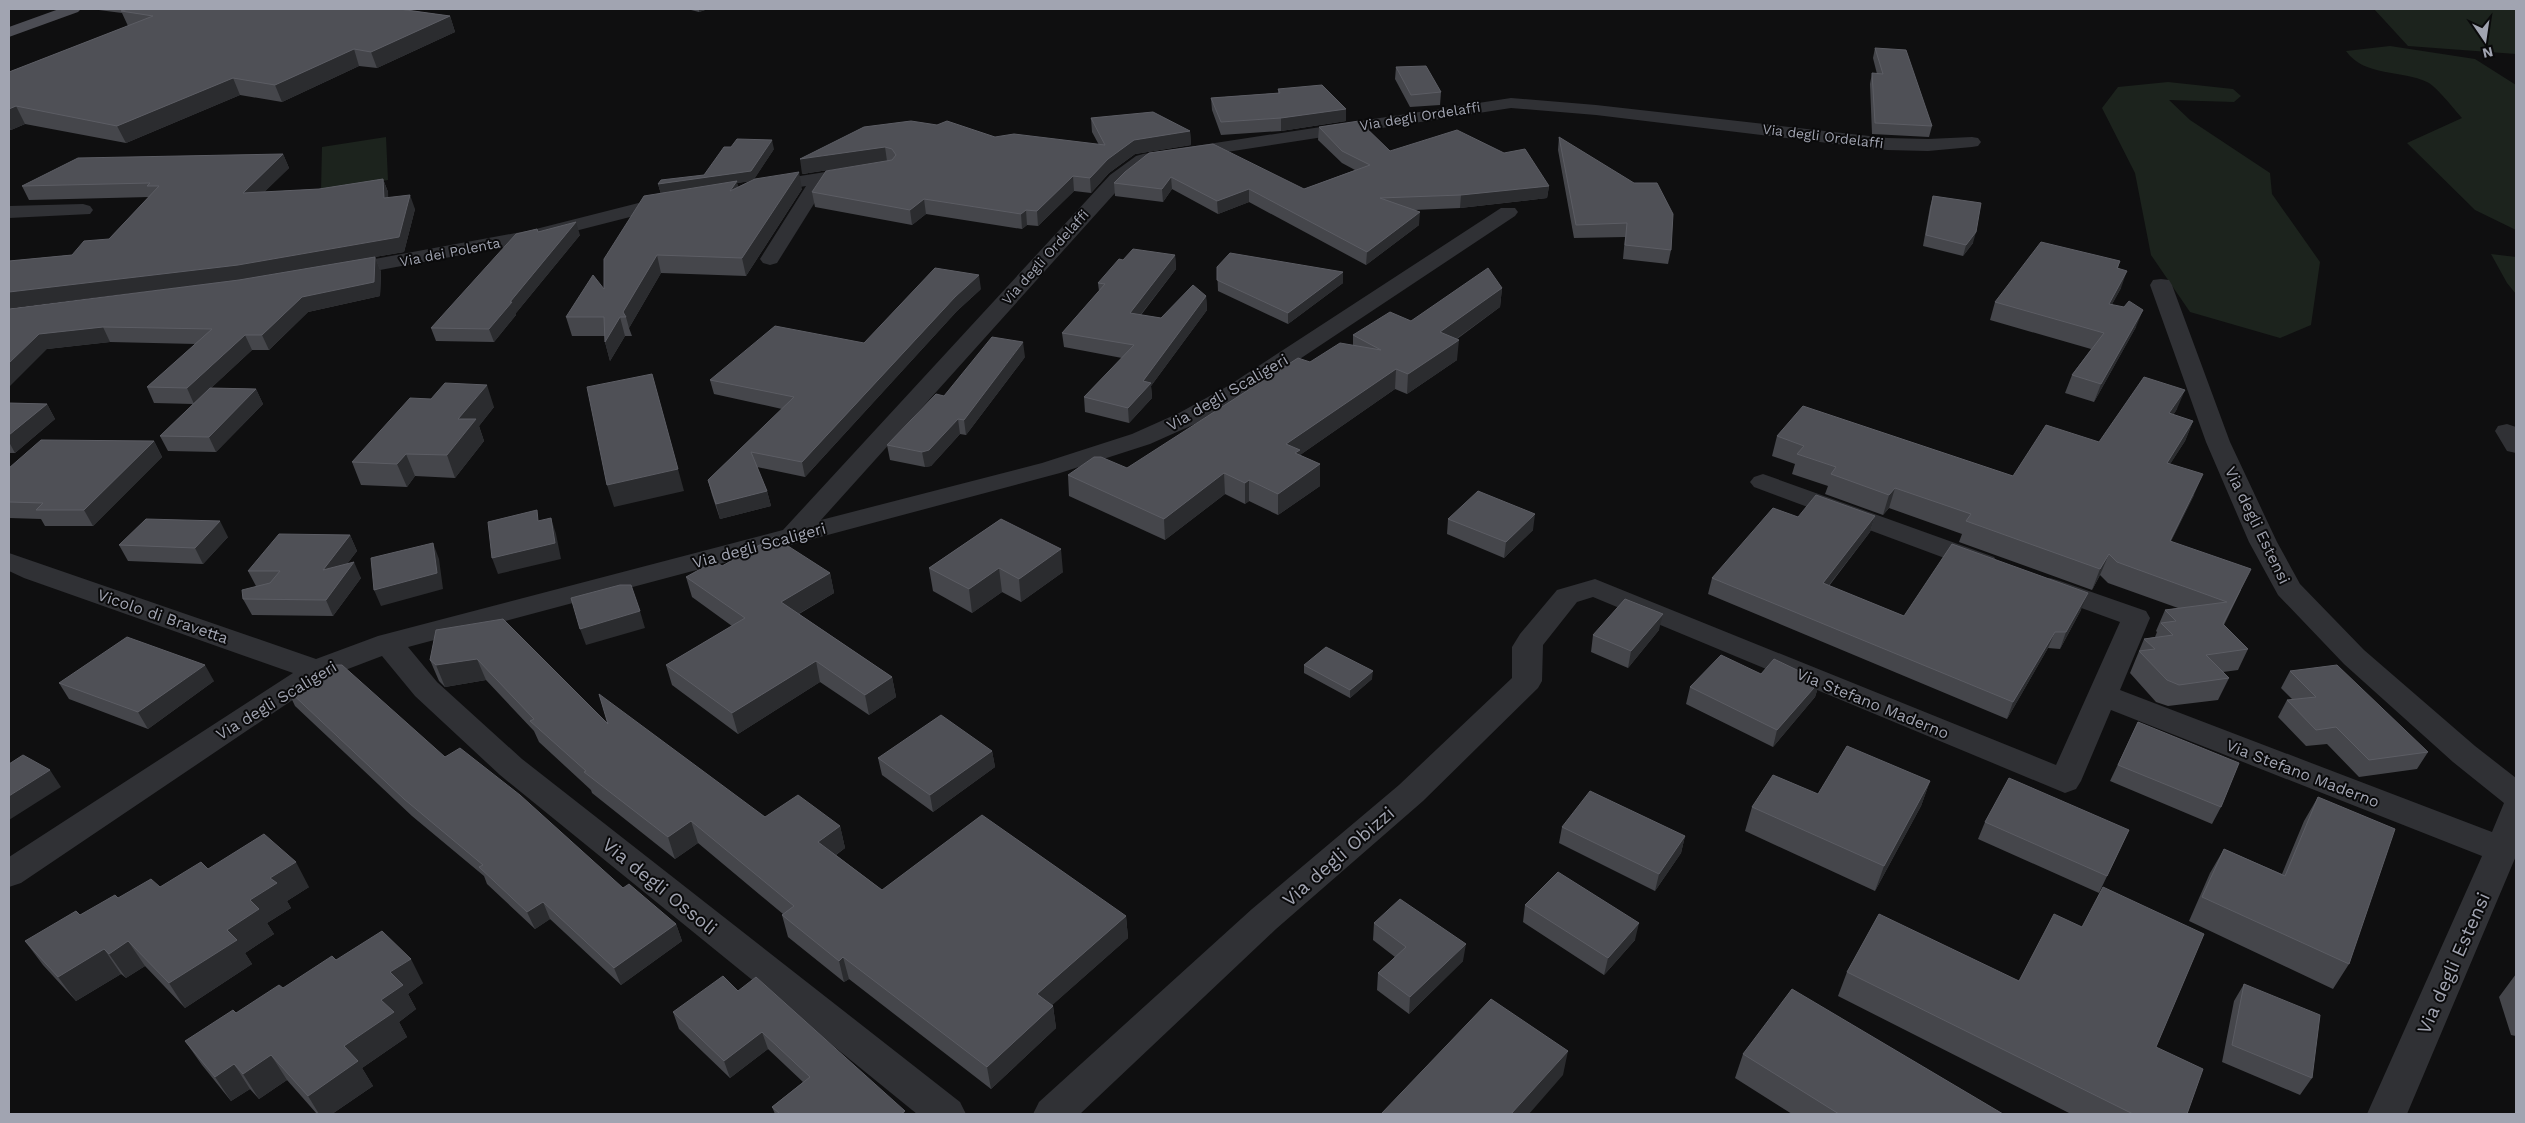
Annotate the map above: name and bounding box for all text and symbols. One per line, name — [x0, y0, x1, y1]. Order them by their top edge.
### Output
north arrow — [2460, 15, 2510, 65]
text: N — [2481, 44, 2495, 62]
street label: Via degli Ordelaffi — [1359, 99, 1481, 133]
street label: Via degli Ordelaffi — [1762, 121, 1884, 151]
street label: Via degli Ordelaffi — [998, 206, 1092, 308]
street label: Via dei Polenta — [398, 234, 502, 270]
street label: Via degli Scaligeri — [1163, 350, 1291, 435]
street label: Via degli Estensi — [2221, 463, 2294, 587]
street label: Via degli Scaligeri — [690, 519, 828, 572]
street label: Vicolo di Bravetta — [95, 585, 231, 648]
street label: Via degli Scaligeri — [213, 657, 340, 744]
street label: Via Stefano Maderno — [1794, 664, 1952, 743]
street label: Via Stefano Maderno — [2224, 735, 2382, 811]
street label: Via degli Obizzi — [1278, 801, 1399, 911]
street label: Via degli Ossoli — [598, 833, 722, 940]
street label: Via degli Estensi — [2412, 889, 2495, 1037]

